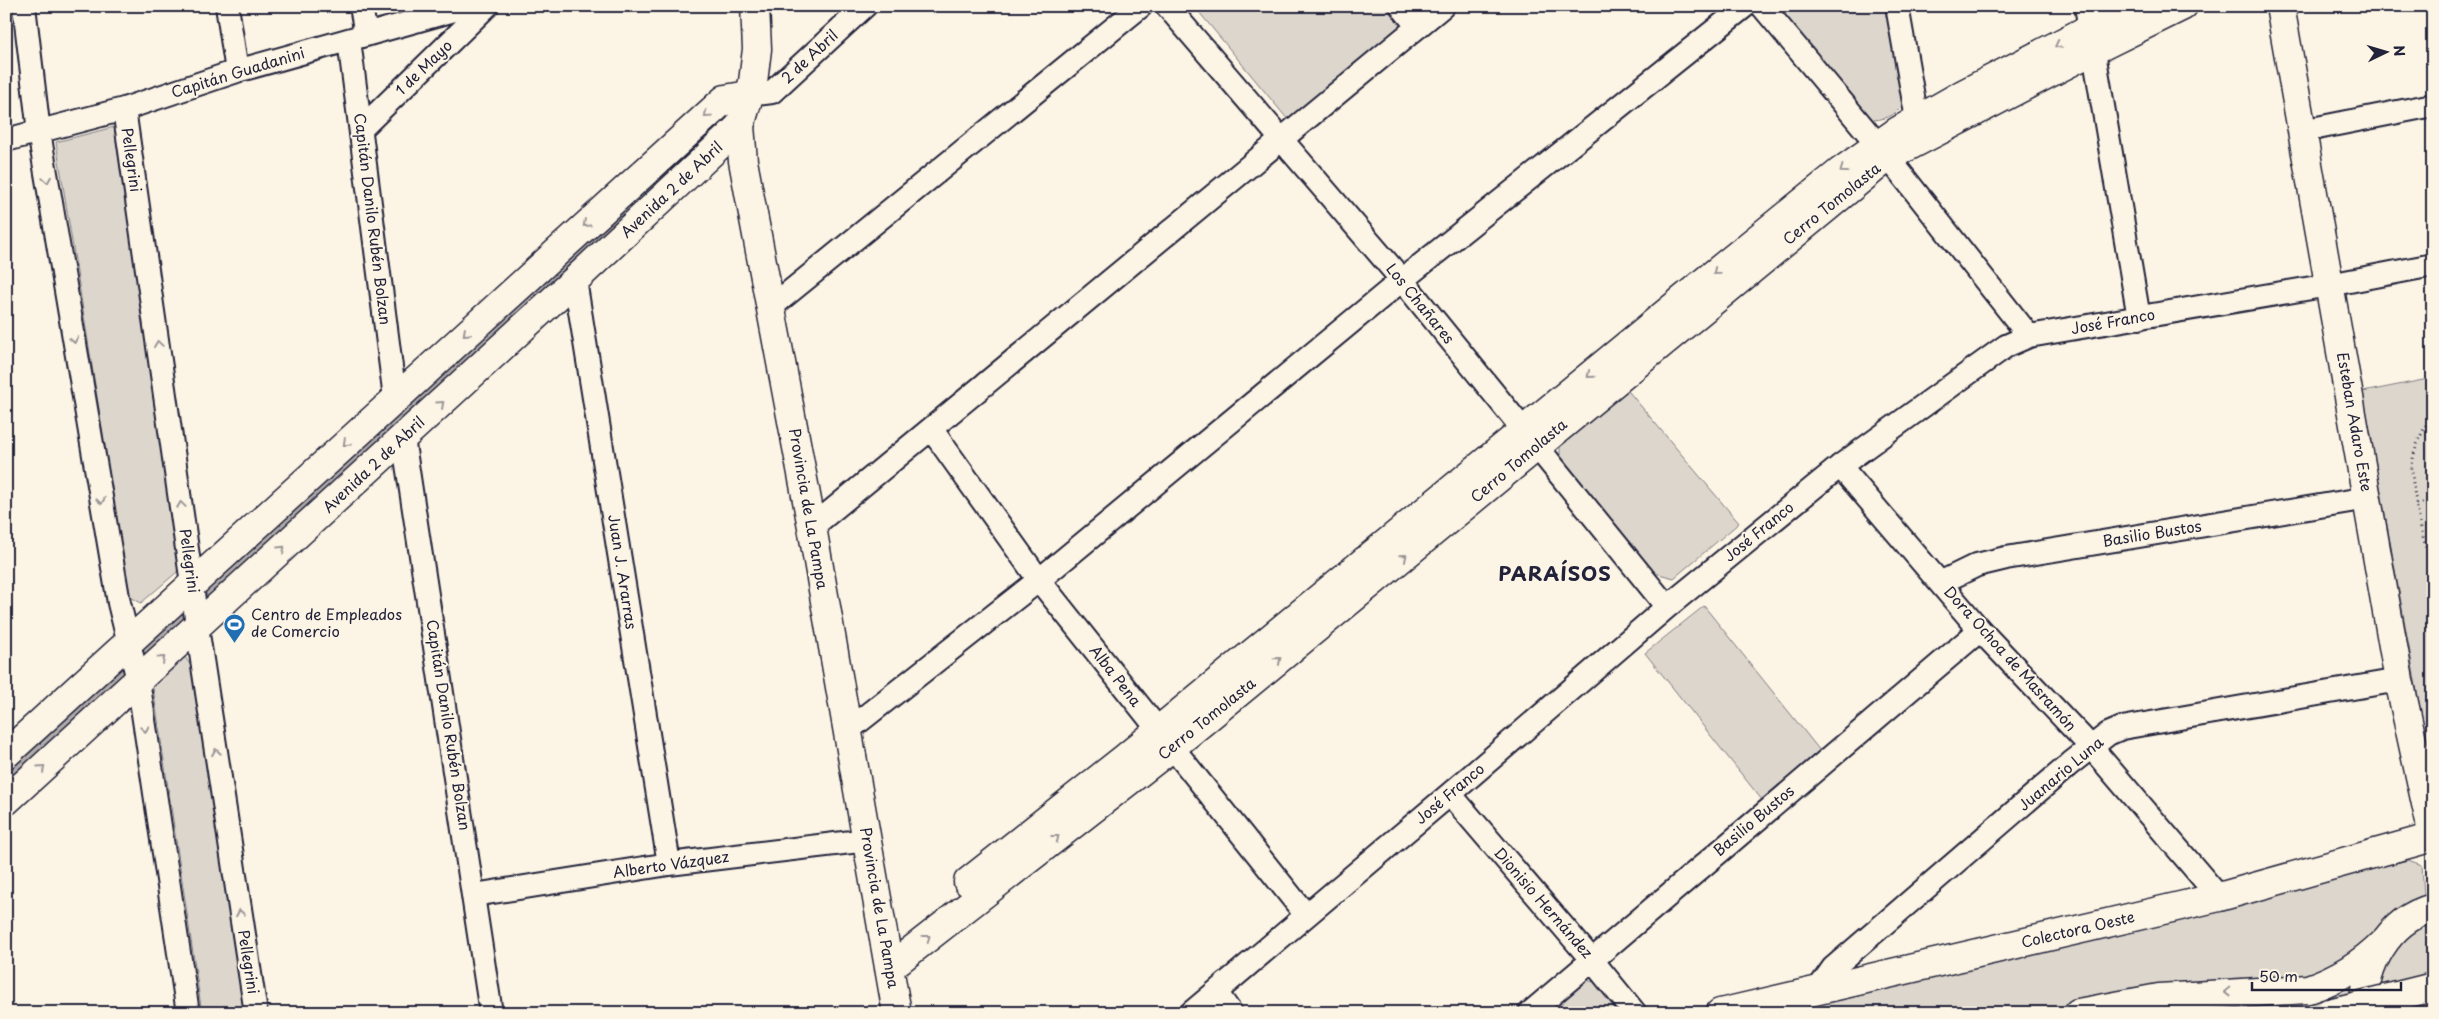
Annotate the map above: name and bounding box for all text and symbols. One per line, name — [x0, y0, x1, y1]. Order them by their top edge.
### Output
street label: 2 de Abril — [775, 24, 843, 88]
north arrow — [2362, 28, 2412, 78]
street label: 1 de Mayo — [389, 34, 457, 100]
one-way arrow — [2055, 39, 2064, 49]
street label: Capitán Guadanini — [168, 40, 307, 103]
text: N — [2389, 44, 2410, 57]
one-way arrow — [703, 109, 712, 118]
street label: Capitán Danilo Rubén Bolzan — [349, 112, 398, 326]
street label: Pellegrini — [117, 126, 148, 194]
street label: Avenida 2 de Abril — [615, 135, 727, 242]
street label: Cerro Tomolasta — [1777, 156, 1886, 250]
one-way arrow — [1839, 164, 1848, 173]
one-way arrow — [42, 176, 52, 185]
one-way arrow — [583, 218, 592, 227]
street label: Los Chañares — [1381, 258, 1461, 348]
one-way arrow — [1712, 266, 1721, 275]
street label: José Franco — [2069, 302, 2156, 339]
one-way arrow — [463, 328, 472, 337]
one-way arrow — [69, 336, 79, 345]
one-way arrow — [153, 339, 164, 347]
street label: Esteban Adaro Este — [2332, 350, 2379, 493]
one-way arrow — [1587, 369, 1596, 377]
one-way arrow — [435, 401, 444, 410]
street label: Avenida 2 de Abril — [317, 410, 429, 517]
street label: Cerro Tomolasta — [1465, 412, 1572, 507]
street label: Provincia de La Pampa — [784, 426, 835, 592]
one-way arrow — [343, 437, 352, 446]
street label: José Franco — [1718, 495, 1798, 566]
one-way arrow — [96, 496, 106, 505]
one-way arrow — [176, 500, 187, 508]
street label: Juan J. Ararras — [603, 513, 644, 631]
street label: Basilio Bustos — [2101, 513, 2203, 552]
street label: Pellegrini — [175, 527, 206, 595]
one-way arrow — [277, 546, 286, 555]
one-way arrow — [1398, 553, 1407, 562]
district label: PARAÍSOS — [1498, 558, 1612, 588]
street label: Dora Ochoa de Masramón — [1940, 580, 2083, 736]
place label: Centro de Empleados de Comercio — [251, 602, 402, 642]
sports icon: Centro de Empleados de Comercio — [223, 612, 247, 643]
street label: Capitán Danilo Rubén Bolzan — [421, 618, 478, 832]
street label: Alba Pena — [1085, 639, 1148, 711]
one-way arrow — [157, 656, 166, 665]
one-way arrow — [1272, 658, 1281, 666]
street label: Cerro Tomolasta — [1152, 671, 1261, 765]
one-way arrow — [140, 724, 150, 733]
street label: Juanario Luna — [2012, 730, 2108, 816]
one-way arrow — [211, 748, 221, 756]
street label: José Franco — [1409, 757, 1489, 829]
one-way arrow — [37, 765, 46, 774]
street label: Basilio Bustos — [1707, 779, 1799, 861]
street label: Provincia de La Pampa — [855, 825, 906, 991]
one-way arrow — [1050, 835, 1060, 844]
street label: Dionisio Hernández — [1489, 841, 1599, 963]
street label: Alberto Vázquez — [611, 844, 730, 883]
street label: Colectora Oeste — [2019, 904, 2137, 953]
one-way arrow — [236, 908, 246, 917]
street label: Pellegrini — [233, 928, 266, 996]
one-way arrow — [921, 935, 930, 943]
scale bar — [2252, 959, 2400, 991]
text: 50 m — [2259, 964, 2298, 987]
one-way arrow — [2223, 987, 2231, 998]

